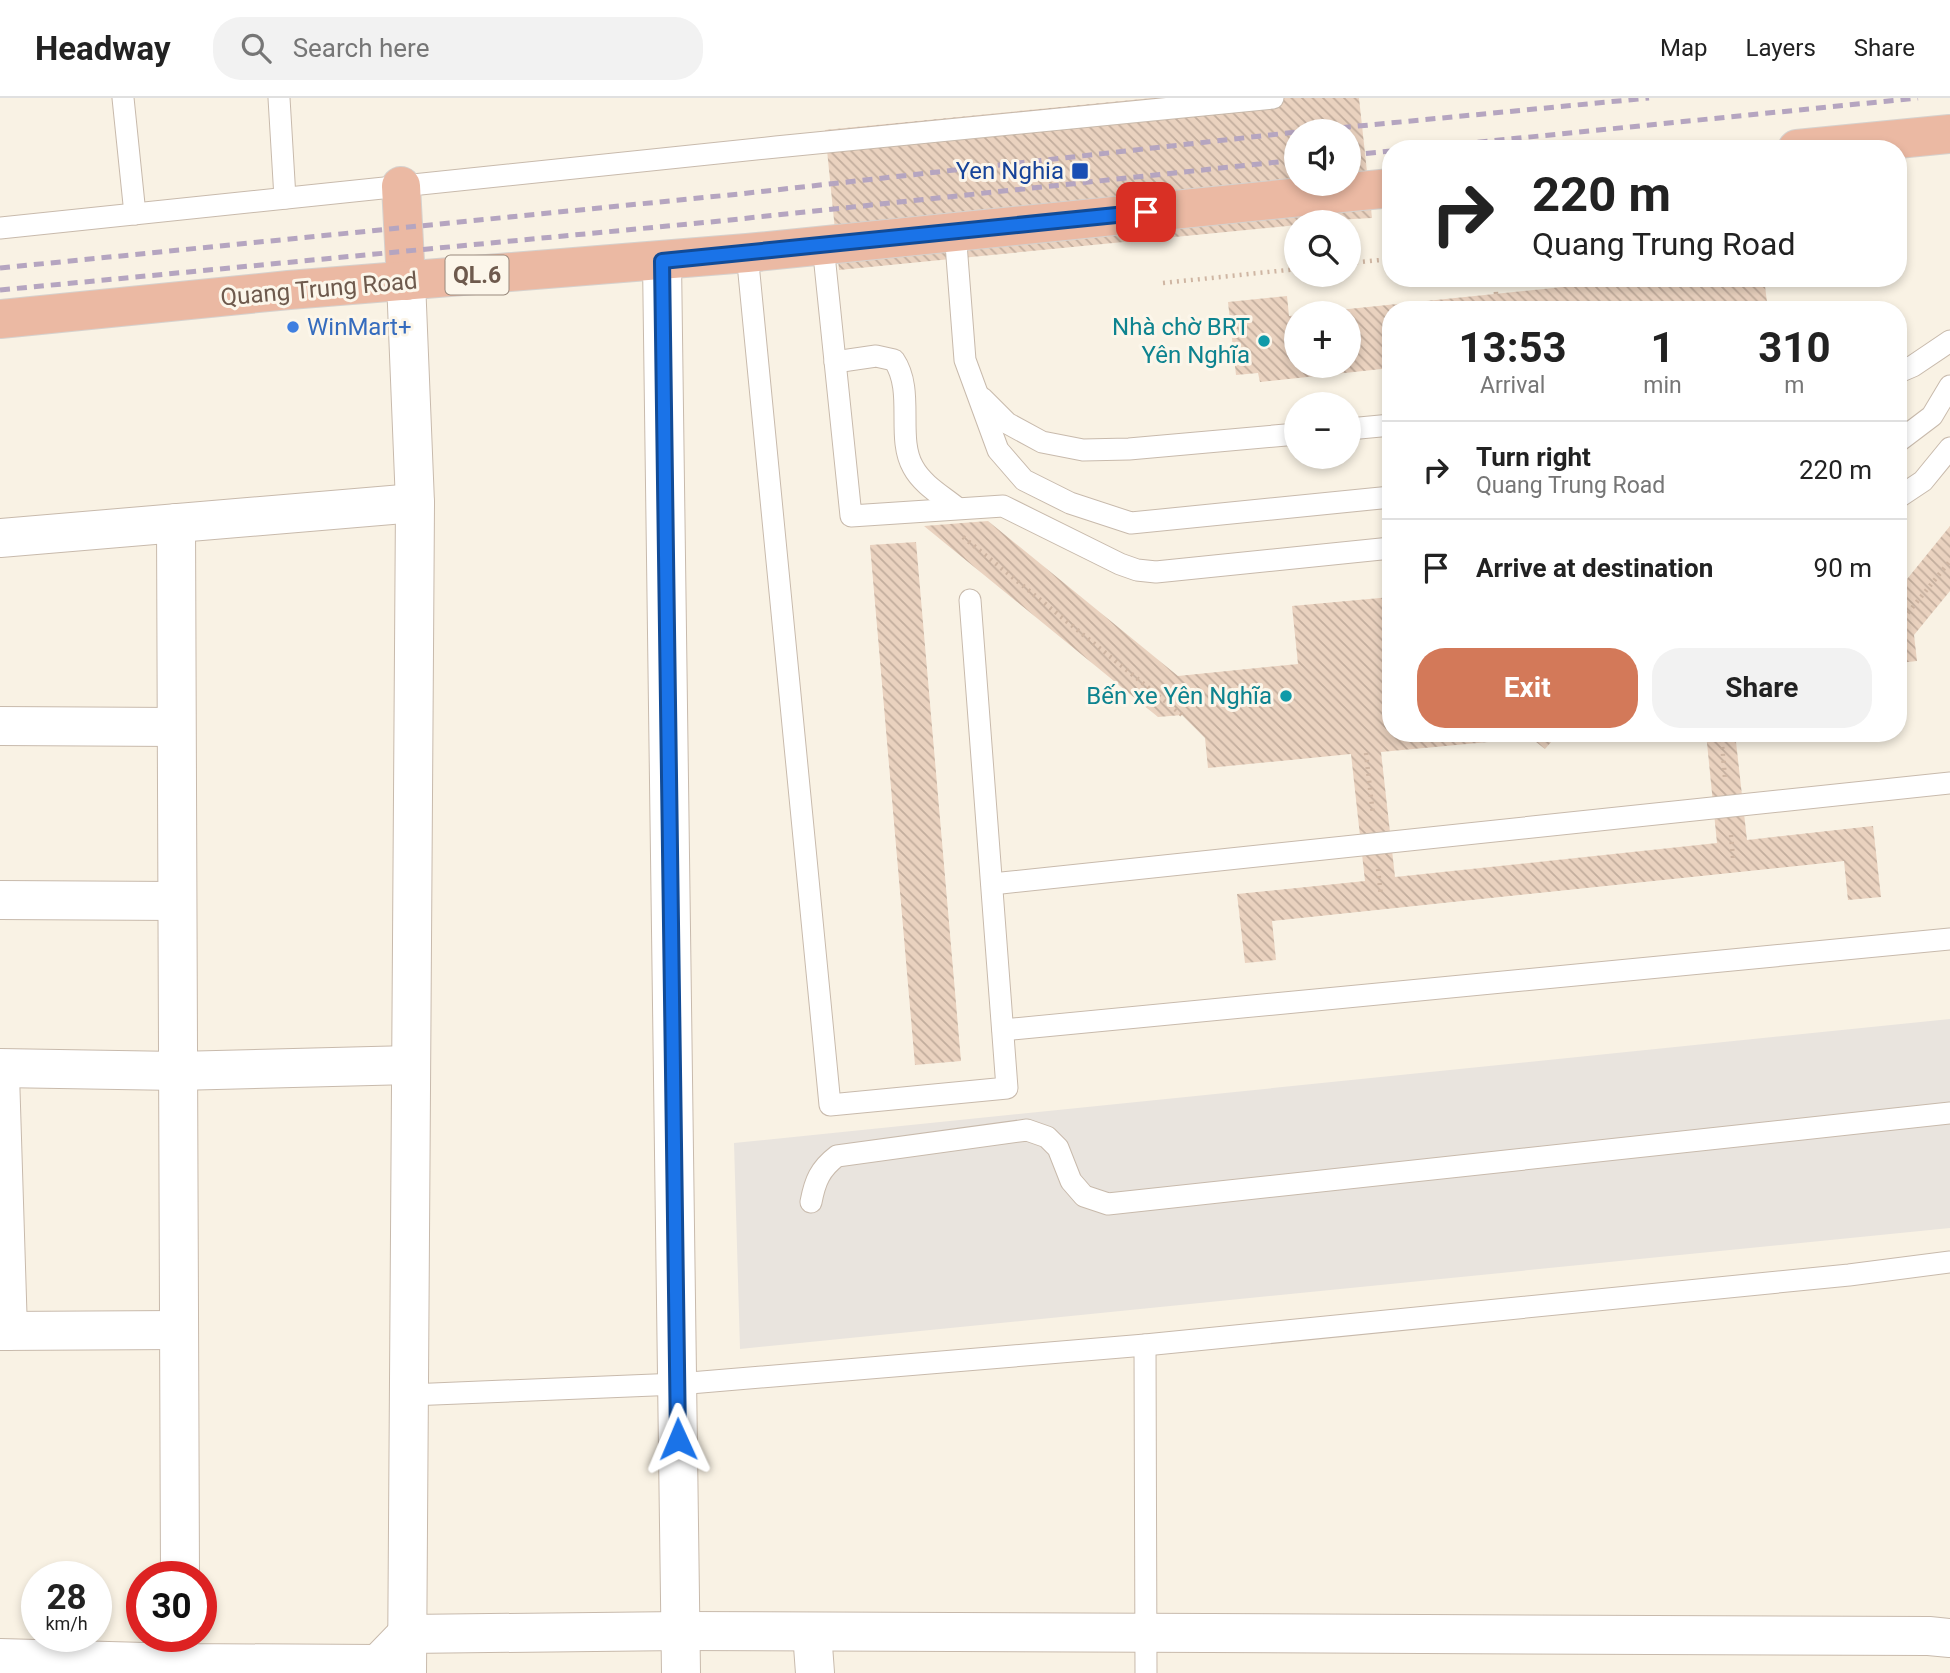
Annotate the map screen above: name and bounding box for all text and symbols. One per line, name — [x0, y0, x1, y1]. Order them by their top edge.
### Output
search box — [213, 17, 703, 80]
text: Headway — [35, 29, 171, 68]
icon: search — [237, 29, 275, 67]
text: Search here — [293, 33, 429, 63]
text: Map — [1660, 34, 1708, 62]
text: Layers — [1746, 34, 1816, 62]
text: Share — [1854, 34, 1915, 62]
map controls — [1284, 119, 1361, 469]
button: sound — [1284, 119, 1361, 196]
place label: Yen Nghia — [956, 157, 1064, 185]
marker: Yen Nghia — [1070, 161, 1090, 181]
text: 220 m — [1532, 166, 1671, 223]
icon: right — [1417, 168, 1508, 259]
pin — [1116, 182, 1176, 242]
icon: arrive — [1127, 193, 1165, 231]
button: search — [1284, 210, 1361, 287]
text: Quang Trung Road — [1532, 225, 1795, 263]
road number: QL.6 — [446, 256, 508, 294]
street label: Quang Trung Road — [219, 266, 419, 312]
button: + — [1284, 301, 1361, 378]
place label: WinMart+ — [307, 313, 412, 341]
place label: Nhà chờ BRT Yên Nghĩa — [1112, 313, 1250, 369]
marker: WinMart+ — [285, 319, 301, 335]
text: 13:53 — [1459, 323, 1567, 372]
text: 1 — [1650, 323, 1675, 372]
text: 310 — [1758, 323, 1831, 372]
marker: Nhà chờ BRT Yên Nghĩa — [1256, 333, 1272, 349]
text: Arrival — [1480, 372, 1545, 399]
text: min — [1643, 372, 1682, 399]
text: m — [1784, 372, 1804, 399]
button: − — [1284, 392, 1361, 469]
text: Turn right — [1476, 442, 1591, 472]
icon: right — [1417, 451, 1455, 489]
text: 220 m — [1799, 455, 1872, 485]
text: Quang Trung Road — [1476, 472, 1665, 499]
icon: arrive — [1417, 549, 1455, 587]
text: Arrive at destination — [1476, 553, 1713, 583]
text: 90 m — [1814, 553, 1872, 583]
button: Exit — [1417, 648, 1638, 728]
button: Share — [1652, 648, 1872, 728]
place label: Bến xe Yên Nghĩa — [1086, 682, 1272, 710]
marker: Bến xe Yên Nghĩa — [1278, 688, 1294, 704]
position arrow — [641, 1402, 715, 1476]
speed limit sign: 30 — [126, 1561, 217, 1652]
text: 28 — [46, 1577, 87, 1618]
text: km/h — [45, 1613, 88, 1634]

